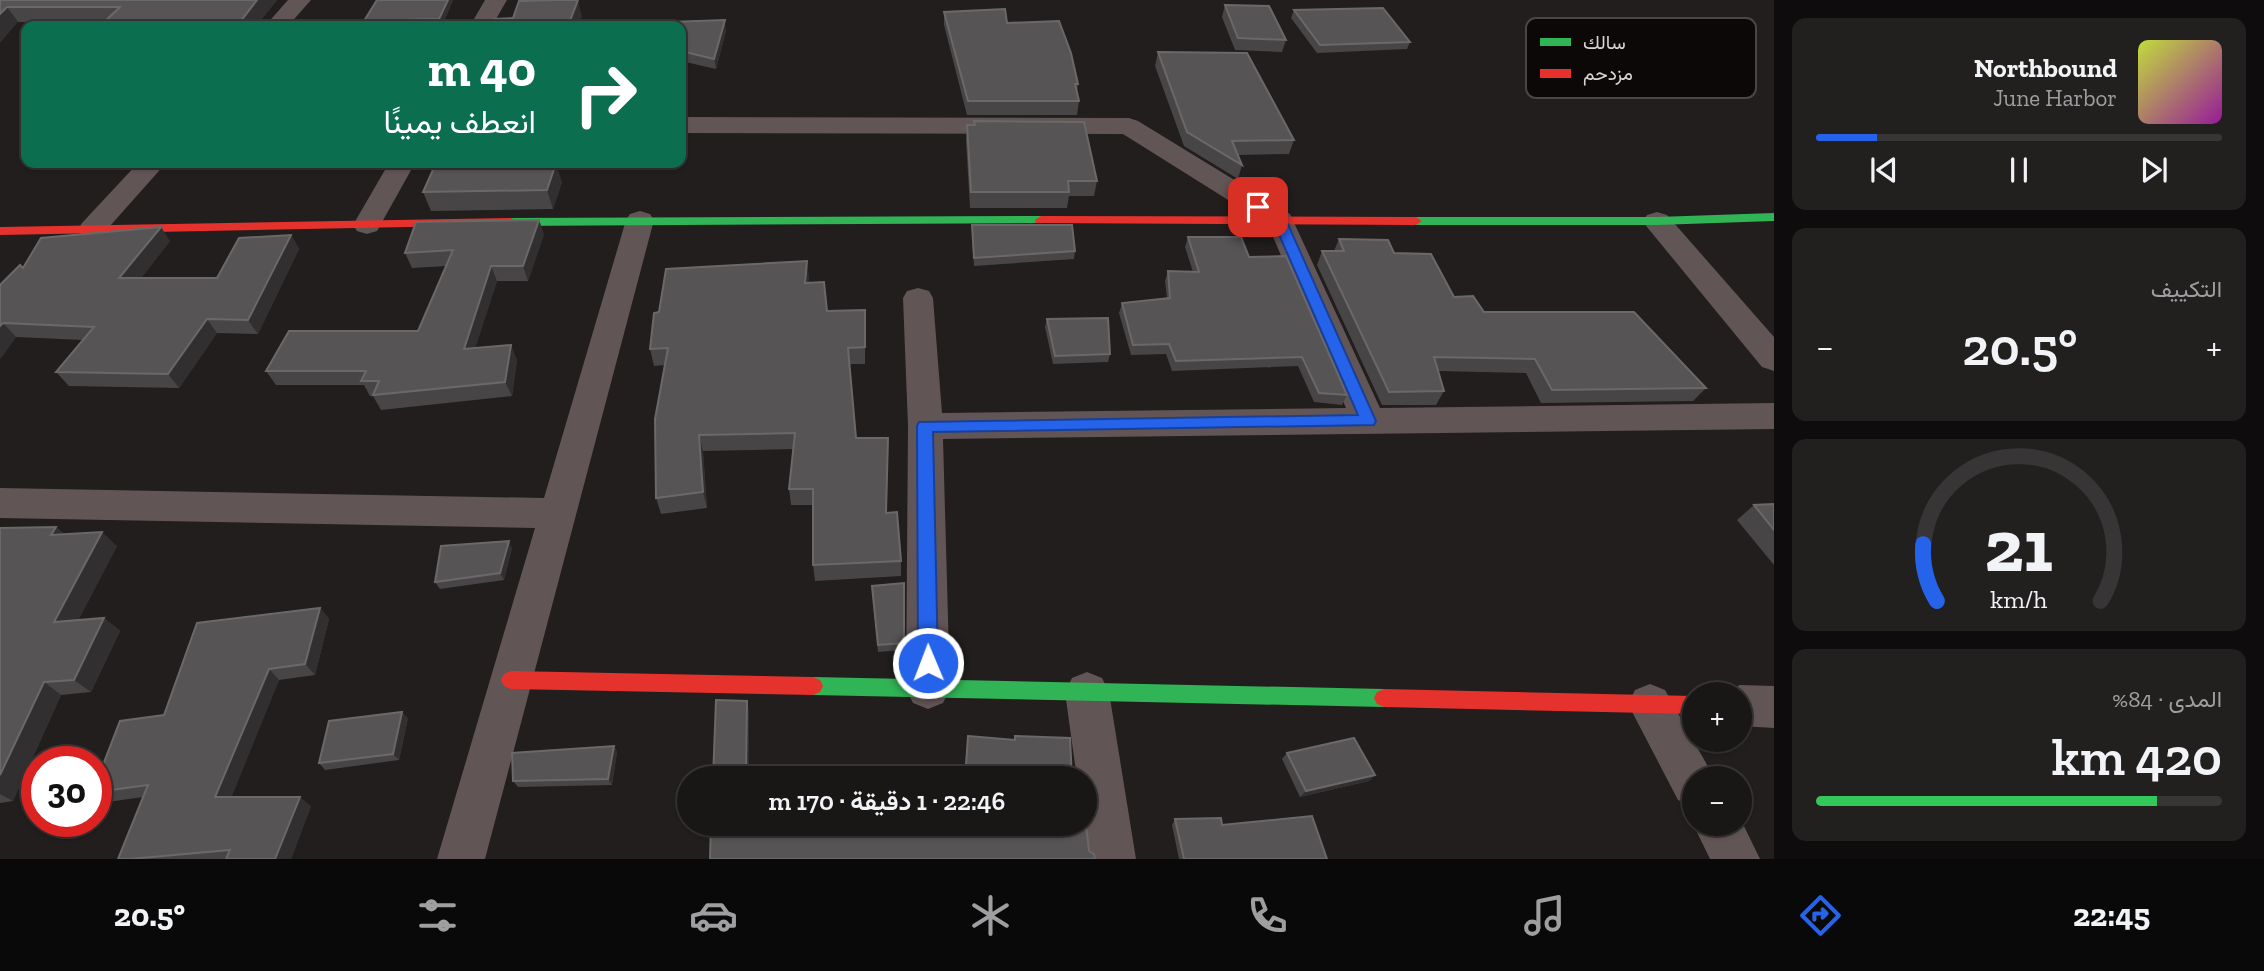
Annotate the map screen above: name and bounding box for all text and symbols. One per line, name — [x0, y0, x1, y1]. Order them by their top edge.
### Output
legend — [1526, 18, 1756, 98]
text: سالك — [1583, 31, 1626, 54]
text: 40 m — [428, 40, 536, 99]
icon: right — [560, 49, 651, 140]
text: Northbound — [1974, 52, 2117, 84]
text: مزدحم — [1583, 62, 1633, 86]
text: June Harbor — [1993, 84, 2117, 112]
text: انعطف يمينًا — [383, 103, 536, 141]
icon: previous — [1865, 151, 1903, 189]
icon: pause — [2000, 151, 2038, 189]
icon: next — [2135, 151, 2173, 189]
pin — [1228, 177, 1288, 237]
icon: arrive — [1239, 188, 1277, 226]
text: التكييف — [2151, 275, 2222, 303]
text: 20.5° — [1962, 316, 2078, 378]
text: − — [1816, 324, 1834, 370]
text: + — [2206, 324, 2222, 370]
text: 21 — [1985, 502, 2053, 590]
text: km/h — [1990, 583, 2048, 613]
position arrow — [891, 626, 965, 700]
map controls — [1682, 682, 1752, 836]
button: + — [1682, 682, 1752, 752]
text: المدى · 84% — [2112, 685, 2222, 713]
text: 420 km — [2052, 726, 2222, 788]
speed limit sign: 30 — [21, 746, 112, 837]
button: − — [1682, 766, 1752, 836]
text: 22:46 · 1 دقيقة · 170 m — [769, 785, 1005, 817]
icon: filters — [413, 891, 462, 940]
icon: car — [689, 891, 738, 940]
icon: climate — [966, 891, 1015, 940]
icon: phone — [1243, 891, 1292, 940]
icon: music — [1520, 891, 1569, 940]
icon: directions — [1796, 891, 1845, 940]
text: 20.5° — [114, 896, 185, 934]
text: 22:45 — [2073, 896, 2150, 934]

